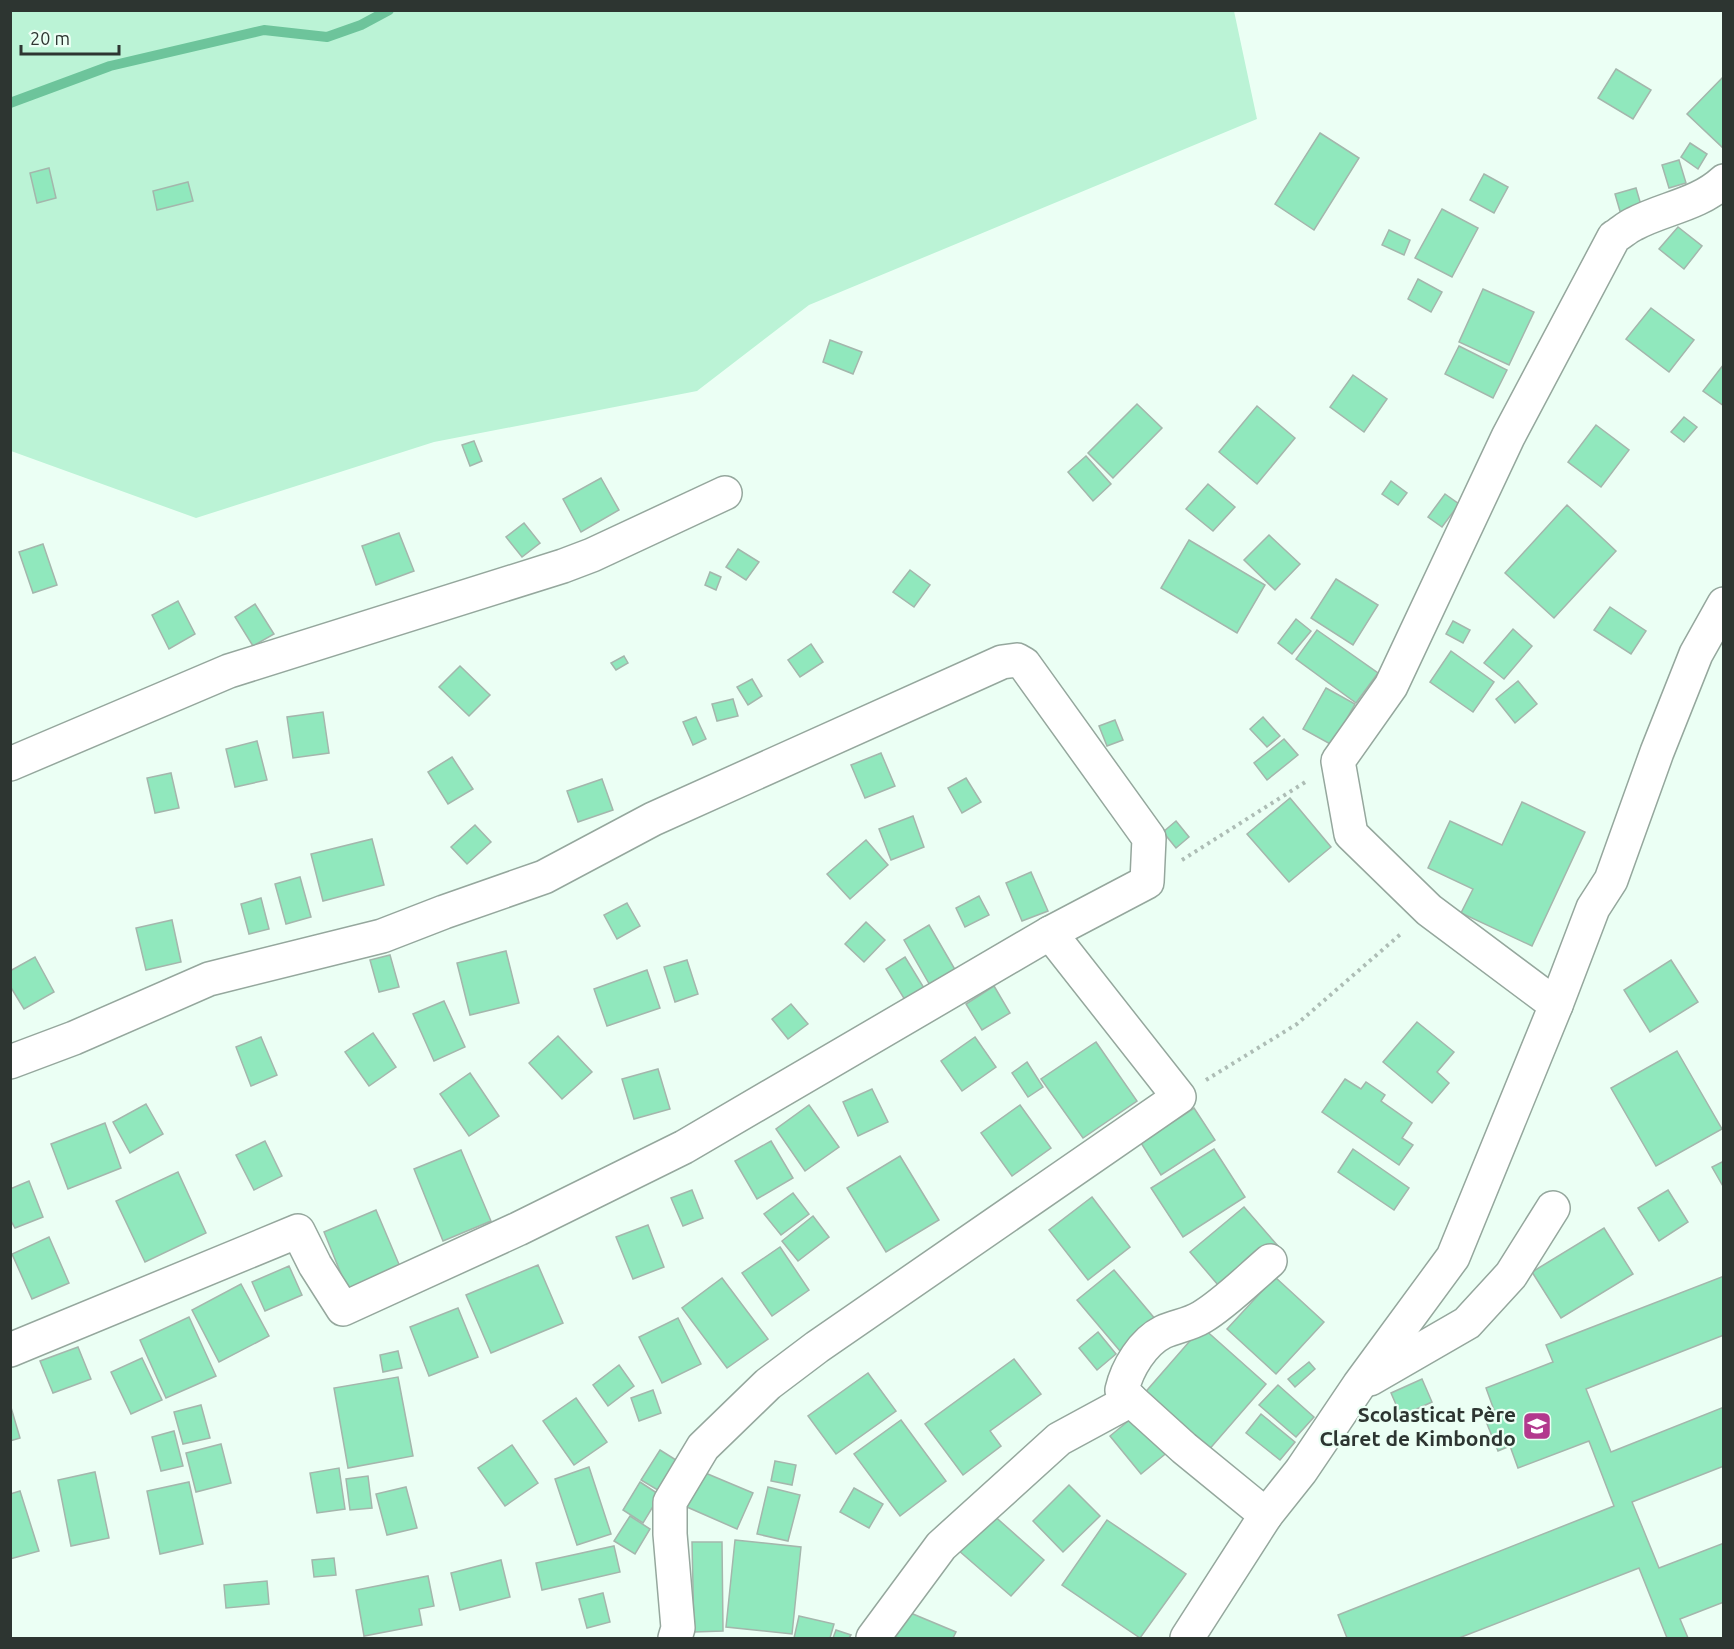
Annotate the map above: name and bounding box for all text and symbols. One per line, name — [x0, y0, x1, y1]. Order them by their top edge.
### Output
scale bar — [21, 18, 118, 56]
text: 20 m — [30, 28, 70, 48]
place label: Scolasticat Père Claret de Kimbondo — [1319, 1402, 1516, 1450]
school or university icon: Scolasticat Père Claret de Kimbondo — [1521, 1410, 1553, 1442]

